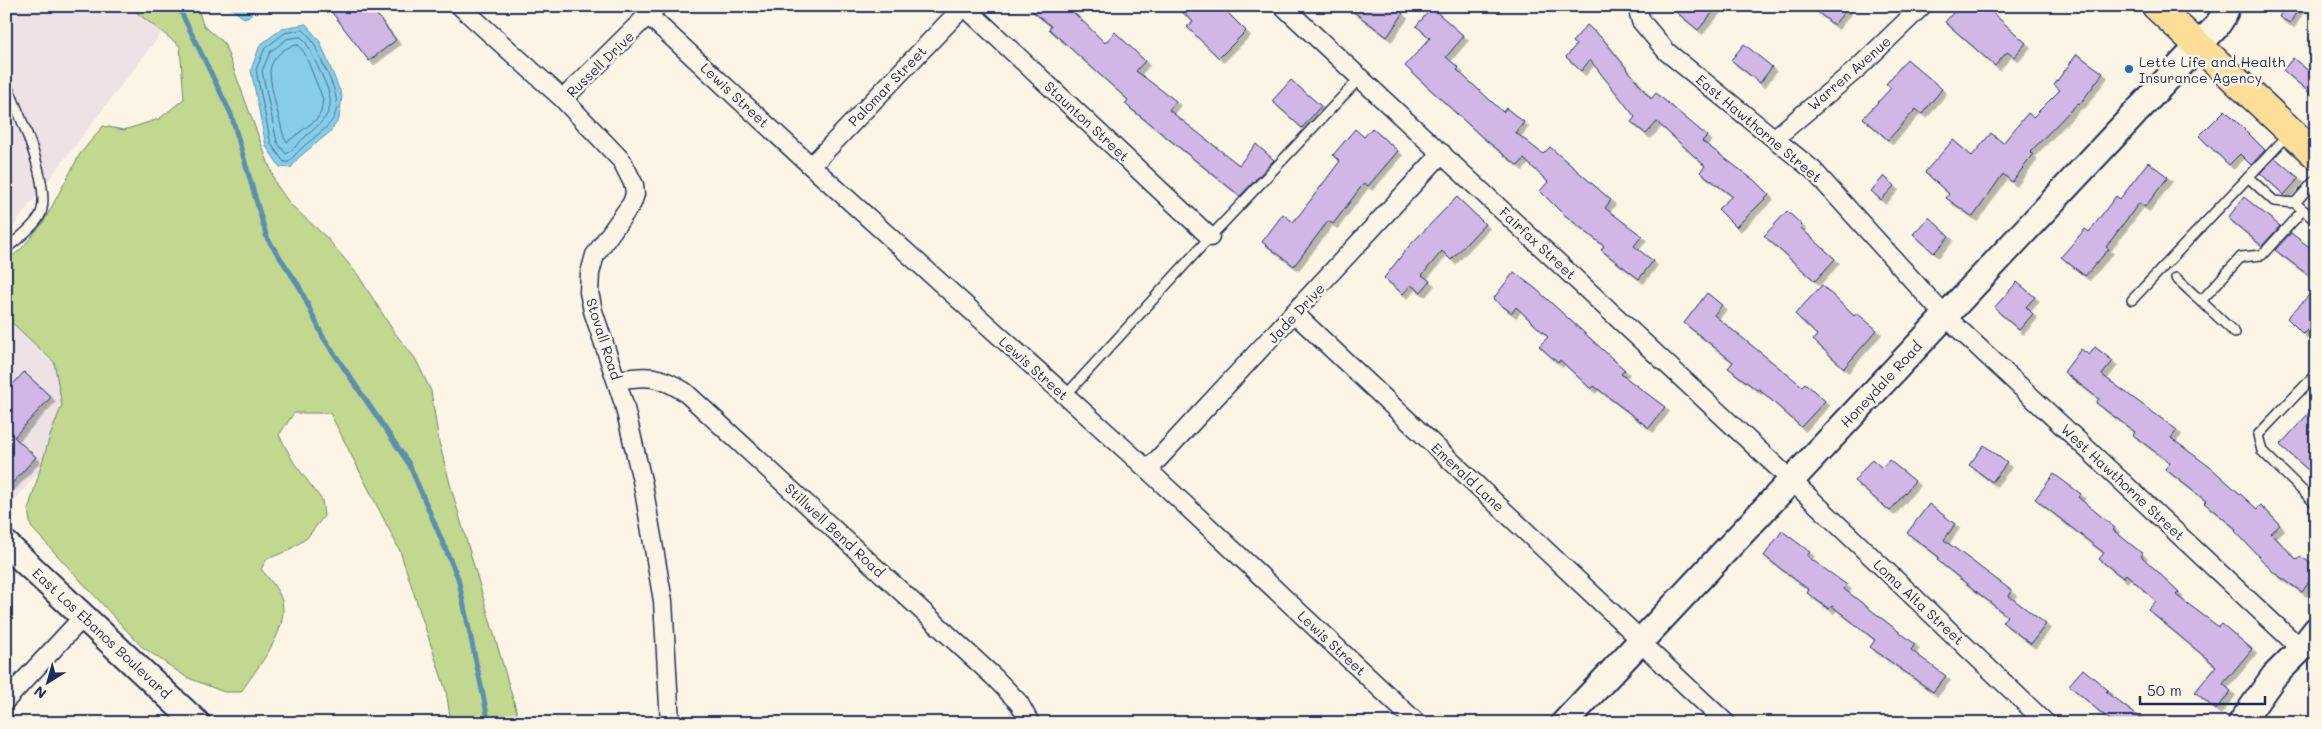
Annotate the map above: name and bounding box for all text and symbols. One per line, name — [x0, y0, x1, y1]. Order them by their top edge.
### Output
street label: Russell Drive — [562, 27, 638, 101]
street label: Warren Avenue — [1803, 32, 1895, 114]
street label: Palomar Street — [844, 42, 930, 130]
place label: Lette Life and Health Insurance Agency — [2139, 52, 2286, 87]
street label: Lewis Street — [697, 58, 773, 132]
marker: Lette Life and Health Insurance Agency — [2123, 63, 2135, 75]
street label: East Hawthorne Street — [1692, 70, 1826, 186]
street label: Staunton Street — [1040, 77, 1134, 165]
street label: Fairfax Street — [1496, 203, 1580, 283]
street label: Jade Drive — [1263, 279, 1329, 347]
street label: Stovall Road — [582, 296, 626, 382]
street label: Lewis Street — [995, 332, 1073, 404]
street label: Honeydale Road — [1836, 337, 1926, 431]
street label: West Hawthorne Street — [2057, 420, 2189, 544]
street label: Emerald Lane — [1428, 438, 1508, 516]
street label: Stillwell Bend Road — [781, 479, 889, 581]
street label: Loma Alta Street — [1870, 555, 1968, 649]
street label: East Los Ebanos Boulevard — [29, 564, 175, 702]
street label: Lewis Street — [1294, 606, 1370, 680]
north arrow — [22, 656, 72, 706]
scale bar — [2140, 674, 2264, 706]
text: 50 m — [2147, 680, 2182, 700]
text: N — [30, 682, 50, 704]

